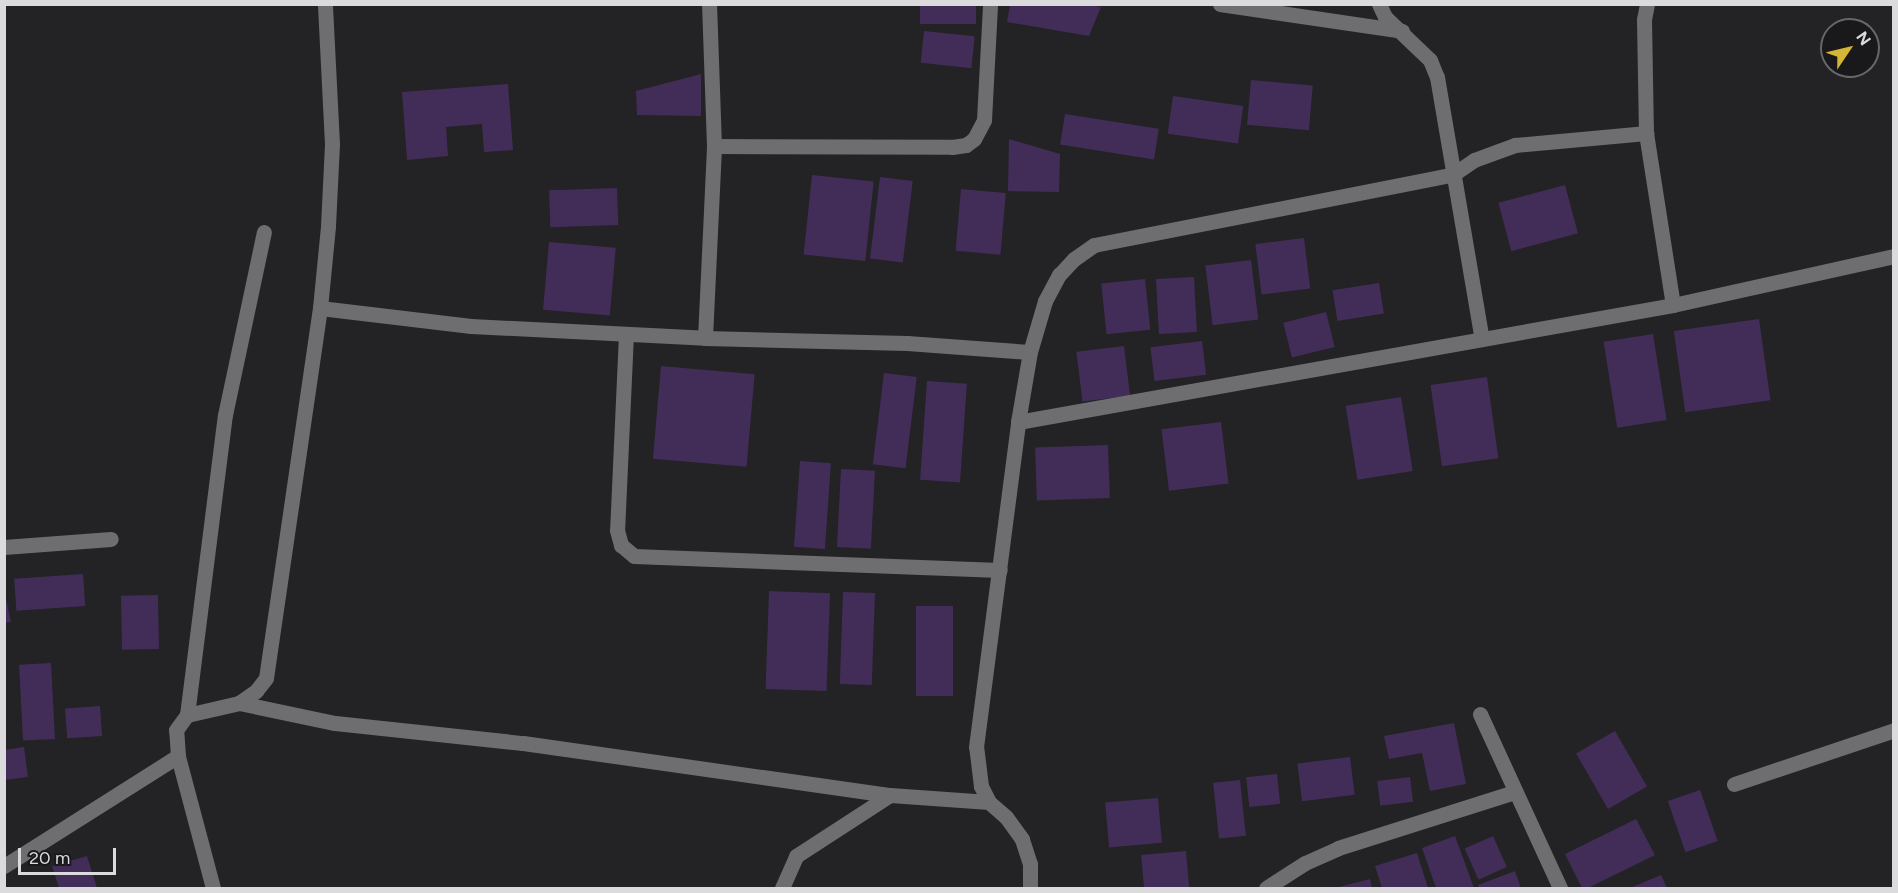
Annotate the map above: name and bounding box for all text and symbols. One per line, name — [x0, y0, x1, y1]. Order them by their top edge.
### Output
north arrow — [1820, 18, 1880, 78]
text: N — [1852, 28, 1875, 49]
scale bar — [21, 836, 118, 874]
text: 20 m — [29, 847, 70, 869]

